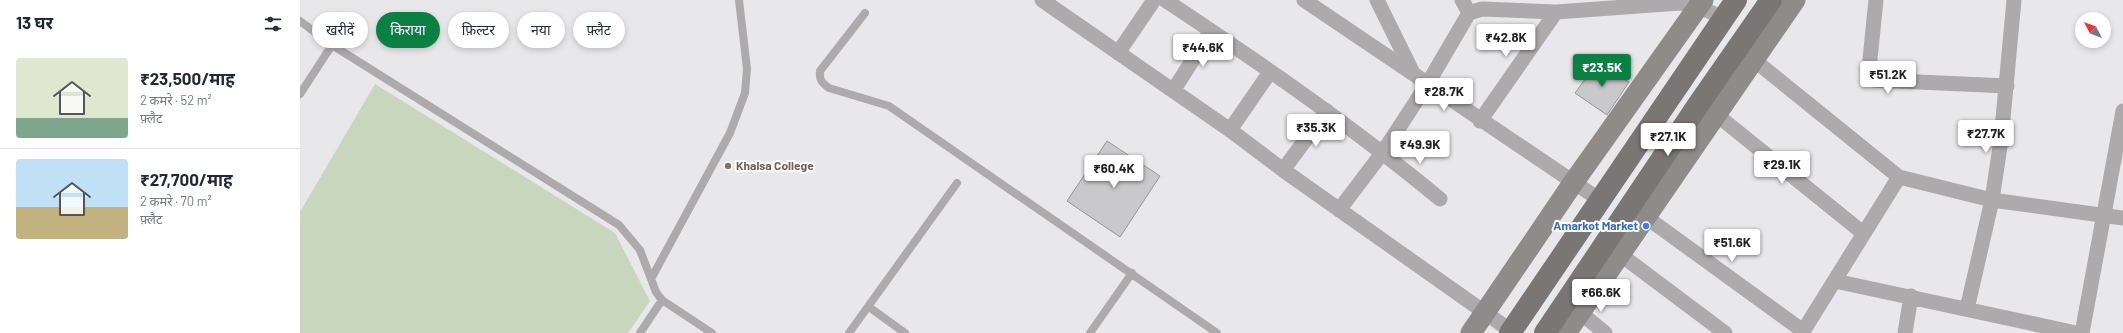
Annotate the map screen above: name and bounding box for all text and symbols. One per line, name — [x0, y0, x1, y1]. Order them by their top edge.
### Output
text: 13 घर — [16, 12, 53, 32]
chip: खरीदें — [312, 12, 368, 48]
chip: किराया — [376, 12, 440, 48]
chip: फ़िल्टर — [448, 12, 509, 48]
chip: नया — [517, 12, 565, 48]
chip: फ़्लैट — [573, 12, 625, 48]
north arrow — [2075, 12, 2111, 48]
map controls — [2075, 12, 2111, 48]
icon: filters — [262, 13, 284, 35]
pin: ₹42.8K — [1473, 24, 1539, 58]
text: ₹42.8K — [1485, 29, 1527, 45]
pin: ₹44.6K — [1170, 34, 1236, 68]
text: ₹44.6K — [1182, 39, 1224, 55]
pin: ₹23.5K — [1569, 54, 1635, 88]
text: ₹23.5K — [1582, 59, 1622, 75]
pin: ₹51.2K — [1855, 61, 1921, 95]
text: ₹51.2K — [1869, 66, 1907, 82]
text: ₹23,500/माह — [140, 68, 235, 88]
icon: home — [48, 74, 96, 122]
pin: ₹28.7K — [1411, 78, 1477, 112]
text: ₹28.7K — [1424, 83, 1464, 99]
text: 2 कमरे · 52 m² — [140, 92, 212, 108]
text: फ़्लैट — [140, 110, 163, 126]
pin: ₹35.3K — [1283, 114, 1349, 148]
text: ₹35.3K — [1296, 119, 1336, 135]
pin: ₹27.7K — [1953, 120, 2019, 154]
pin: ₹27.1K — [1635, 123, 1701, 157]
text: ₹27.7K — [1967, 125, 2005, 141]
text: ₹27.1K — [1650, 128, 1686, 144]
pin: ₹49.9K — [1387, 131, 1453, 165]
text: ₹49.9K — [1400, 136, 1440, 152]
pin: ₹29.1K — [1749, 151, 1815, 185]
pin: ₹60.4K — [1081, 155, 1147, 189]
text: ₹29.1K — [1763, 156, 1801, 172]
place label: Khalsa College — [736, 158, 814, 172]
text: ₹60.4K — [1093, 160, 1135, 176]
marker: Khalsa College — [723, 161, 733, 171]
text: ₹27,700/माह — [140, 169, 233, 189]
icon: home — [48, 175, 96, 223]
text: 2 कमरे · 70 m² — [140, 193, 212, 209]
text: फ़्लैट — [140, 211, 163, 227]
place label: Amarkot Market — [1553, 218, 1638, 232]
marker: Amarkot Market — [1641, 221, 1651, 231]
pin: ₹51.6K — [1699, 229, 1765, 263]
text: ₹51.6K — [1713, 234, 1751, 250]
pin: ₹66.6K — [1568, 279, 1634, 313]
text: ₹66.6K — [1581, 284, 1621, 300]

